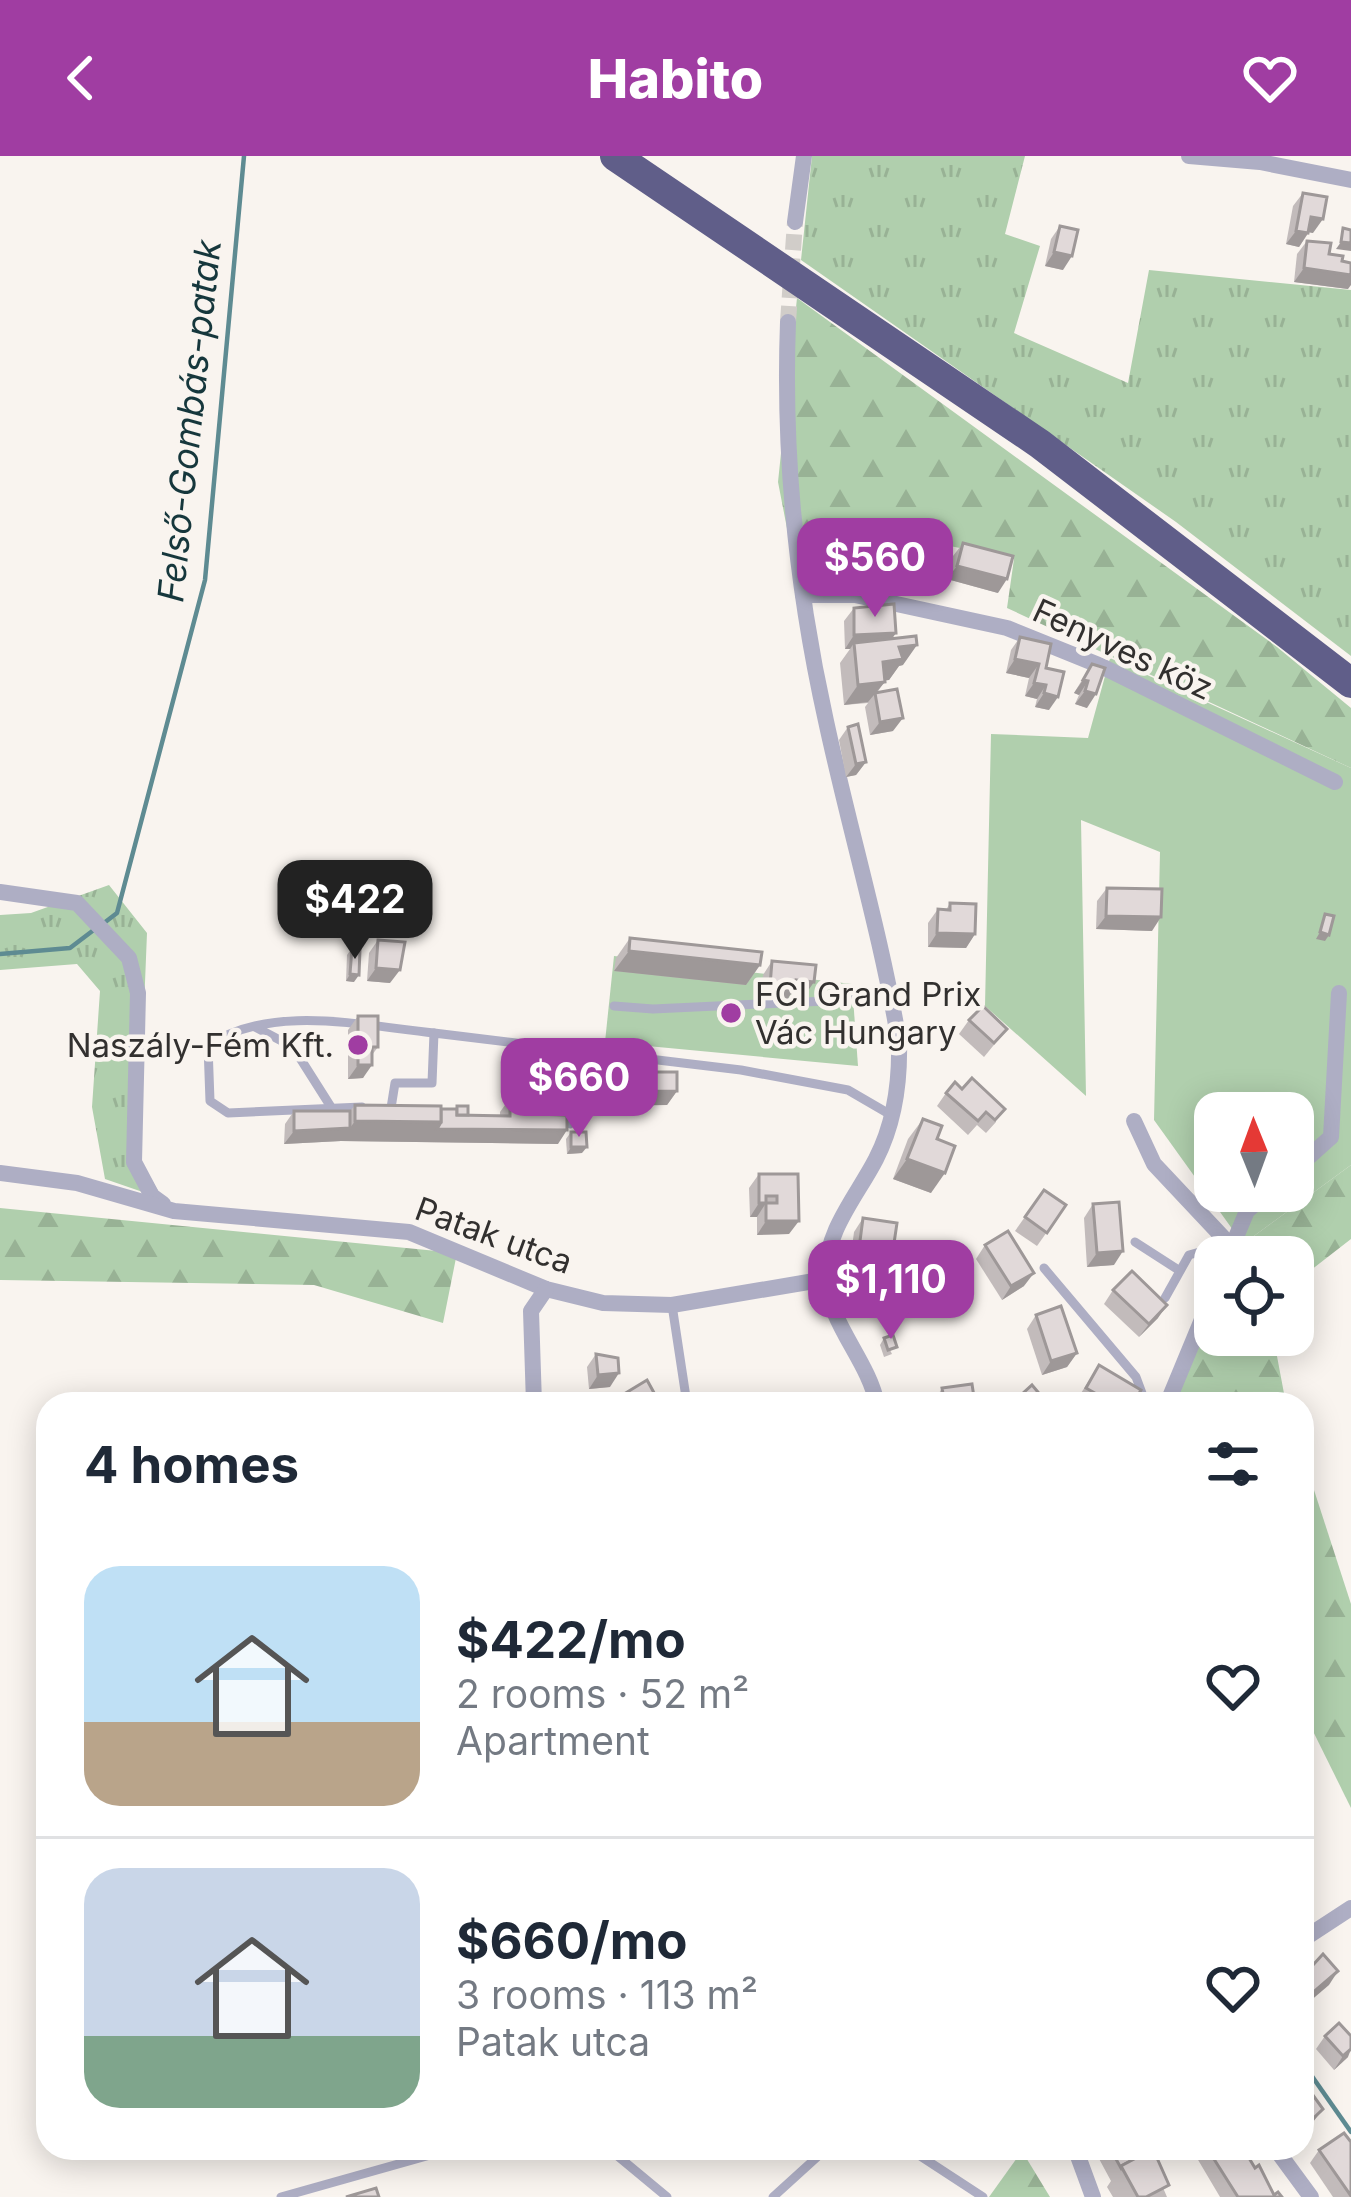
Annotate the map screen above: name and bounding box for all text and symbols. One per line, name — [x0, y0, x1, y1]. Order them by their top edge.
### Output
icon: back — [48, 45, 114, 111]
icon: heart — [1237, 45, 1303, 111]
text: Habito — [588, 46, 763, 111]
water label: Felső-Gombás-patak — [148, 236, 230, 604]
pin: $560 — [804, 518, 946, 620]
text: $560 — [824, 533, 926, 580]
street label: Fenyves köz — [1027, 590, 1219, 708]
pin: $422 — [284, 860, 426, 962]
text: $422 — [304, 875, 406, 922]
place label: FCI Grand Prix Vác Hungary — [755, 974, 981, 1052]
marker: FCI Grand Prix Vác Hungary — [718, 1000, 744, 1026]
place label: Naszály-Fém Kft. — [67, 1025, 334, 1065]
marker: Naszály-Fém Kft. — [345, 1032, 371, 1058]
pin: $660 — [508, 1038, 650, 1140]
text: $660 — [528, 1053, 630, 1100]
north arrow — [1194, 1092, 1314, 1212]
map controls — [1194, 1092, 1314, 1356]
street label: Patak utca — [410, 1188, 578, 1282]
button: locate — [1194, 1236, 1314, 1356]
pin: $1,110 — [793, 1240, 989, 1342]
text: $1,110 — [835, 1255, 947, 1302]
icon: filters — [1200, 1431, 1266, 1497]
text: 4 homes — [84, 1434, 299, 1495]
text: $422/mo — [456, 1609, 686, 1670]
icon: home — [180, 1614, 324, 1758]
icon: heart — [1200, 1653, 1266, 1719]
text: 2 rooms · 52 m² — [456, 1670, 749, 1717]
text: Apartment — [456, 1717, 650, 1764]
text: $660/mo — [456, 1910, 688, 1971]
icon: home — [180, 1916, 324, 2060]
icon: heart — [1200, 1955, 1266, 2021]
text: 3 rooms · 113 m² — [456, 1971, 758, 2018]
text: Patak utca — [456, 2018, 650, 2065]

